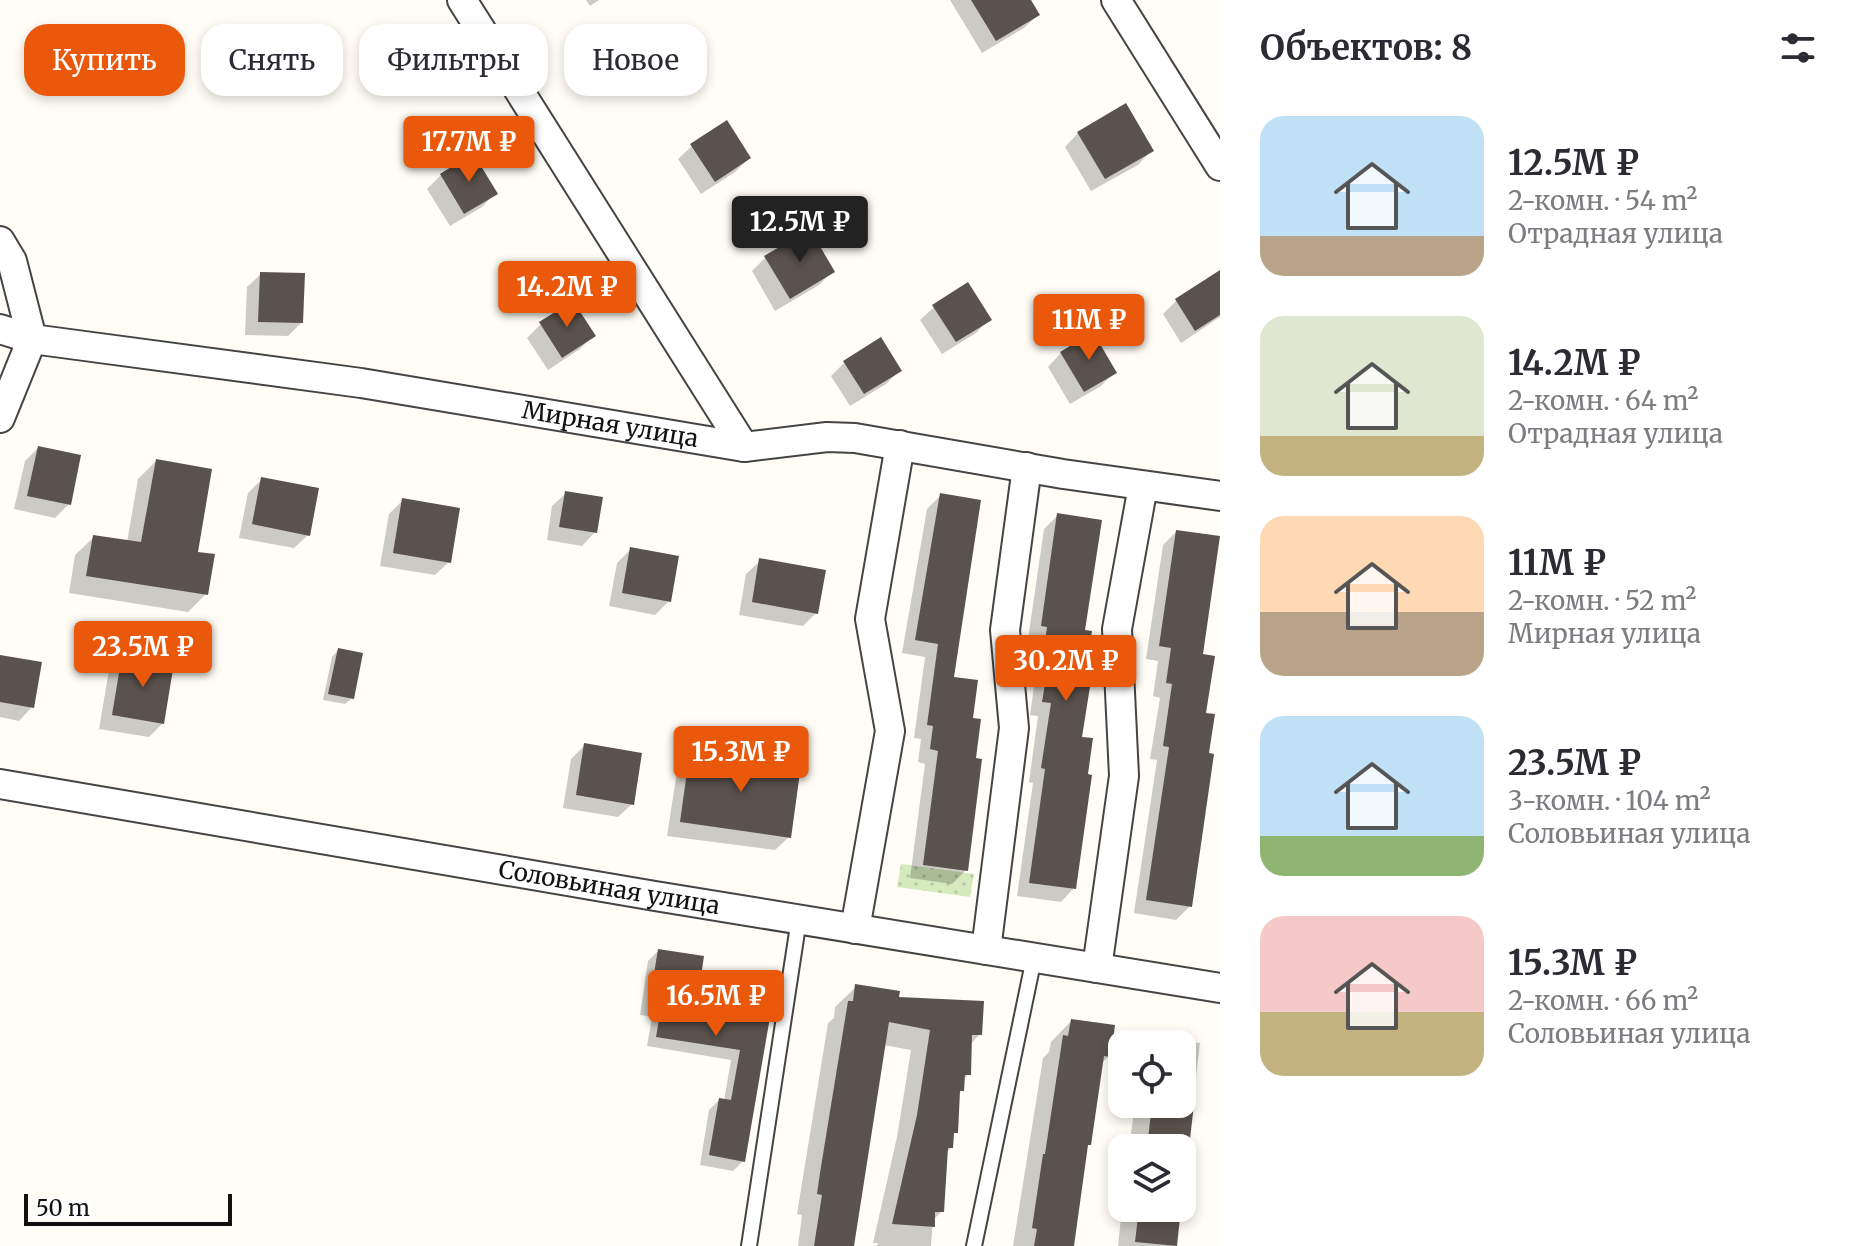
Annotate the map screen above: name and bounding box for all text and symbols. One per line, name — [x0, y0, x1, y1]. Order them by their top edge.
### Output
chip: Купить — [24, 24, 185, 96]
chip: Снять — [201, 24, 343, 96]
chip: Фильтры — [359, 24, 548, 96]
chip: Новое — [564, 24, 707, 96]
icon: filters — [1776, 26, 1820, 70]
text: Объектов: 8 — [1260, 27, 1472, 69]
pin: 17.7M ₽ — [395, 116, 543, 184]
text: 17.7M ₽ — [421, 125, 517, 158]
text: 12.5M ₽ — [1508, 142, 1639, 184]
icon: home — [1324, 148, 1420, 244]
text: 2-комн. · 54 m² — [1508, 184, 1698, 217]
pin: 12.5M ₽ — [726, 196, 874, 264]
text: 12.5M ₽ — [750, 205, 850, 238]
text: Отрадная улица — [1508, 217, 1723, 250]
pin: 14.2M ₽ — [493, 261, 641, 329]
text: 14.2M ₽ — [516, 270, 618, 303]
pin: 11M ₽ — [1033, 294, 1145, 362]
text: 11M ₽ — [1051, 303, 1127, 336]
text: 14.2M ₽ — [1508, 342, 1641, 384]
icon: home — [1324, 348, 1420, 444]
text: 2-комн. · 64 m² — [1508, 384, 1699, 417]
street label: Мирная улица — [520, 394, 701, 454]
text: Отрадная улица — [1508, 417, 1723, 450]
text: 11M ₽ — [1508, 542, 1606, 584]
icon: home — [1324, 548, 1420, 644]
text: 2-комн. · 52 m² — [1508, 584, 1696, 617]
text: Мирная улица — [1508, 617, 1701, 650]
pin: 23.5M ₽ — [69, 621, 217, 689]
text: 23.5M ₽ — [92, 630, 194, 663]
pin: 30.2M ₽ — [992, 635, 1140, 703]
text: 30.2M ₽ — [1013, 644, 1119, 677]
pin: 15.3M ₽ — [667, 726, 815, 794]
text: 15.3M ₽ — [692, 735, 790, 768]
text: 23.5M ₽ — [1508, 742, 1641, 784]
icon: home — [1324, 748, 1420, 844]
text: 3-комн. · 104 m² — [1508, 784, 1711, 817]
text: Соловьиная улица — [1508, 817, 1750, 850]
street label: Соловьиная улица — [496, 854, 722, 921]
text: 15.3M ₽ — [1508, 942, 1637, 984]
icon: home — [1324, 948, 1420, 1044]
pin: 16.5M ₽ — [642, 970, 790, 1038]
text: 16.5M ₽ — [666, 979, 766, 1012]
text: 2-комн. · 66 m² — [1508, 984, 1698, 1017]
text: Соловьиная улица — [1508, 1017, 1750, 1050]
map controls — [1108, 1030, 1196, 1222]
button: locate — [1108, 1030, 1196, 1118]
button: layers — [1108, 1134, 1196, 1222]
scale bar — [24, 1190, 232, 1226]
text: 50 m — [36, 1194, 90, 1222]

